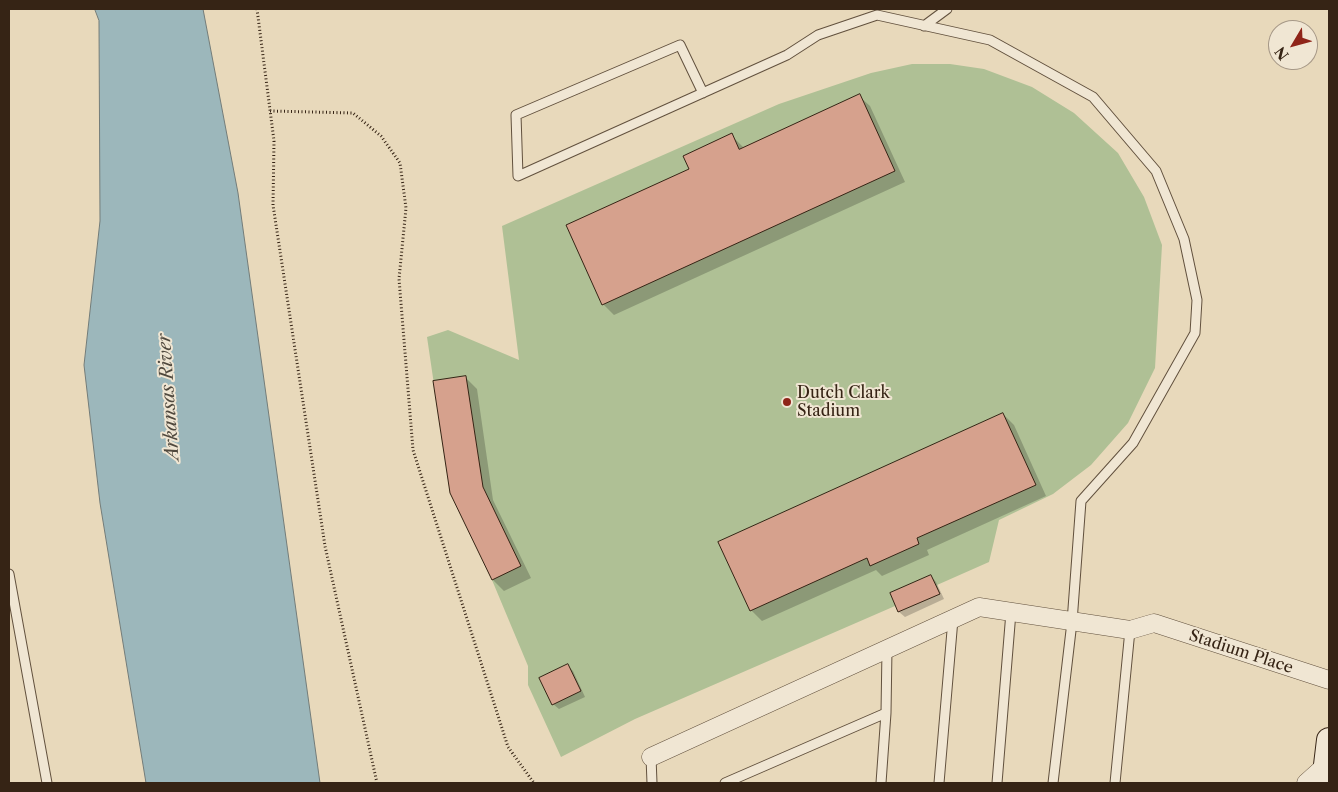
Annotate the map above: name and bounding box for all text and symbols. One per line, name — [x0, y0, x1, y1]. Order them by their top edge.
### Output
north arrow — [1268, 20, 1318, 70]
text: N — [1271, 43, 1293, 64]
water label: Arkansas River — [154, 333, 184, 461]
place label: Dutch Clark Stadium — [797, 383, 890, 421]
marker: Dutch Clark Stadium — [781, 396, 793, 408]
street label: Stadium Place — [1186, 626, 1296, 678]

